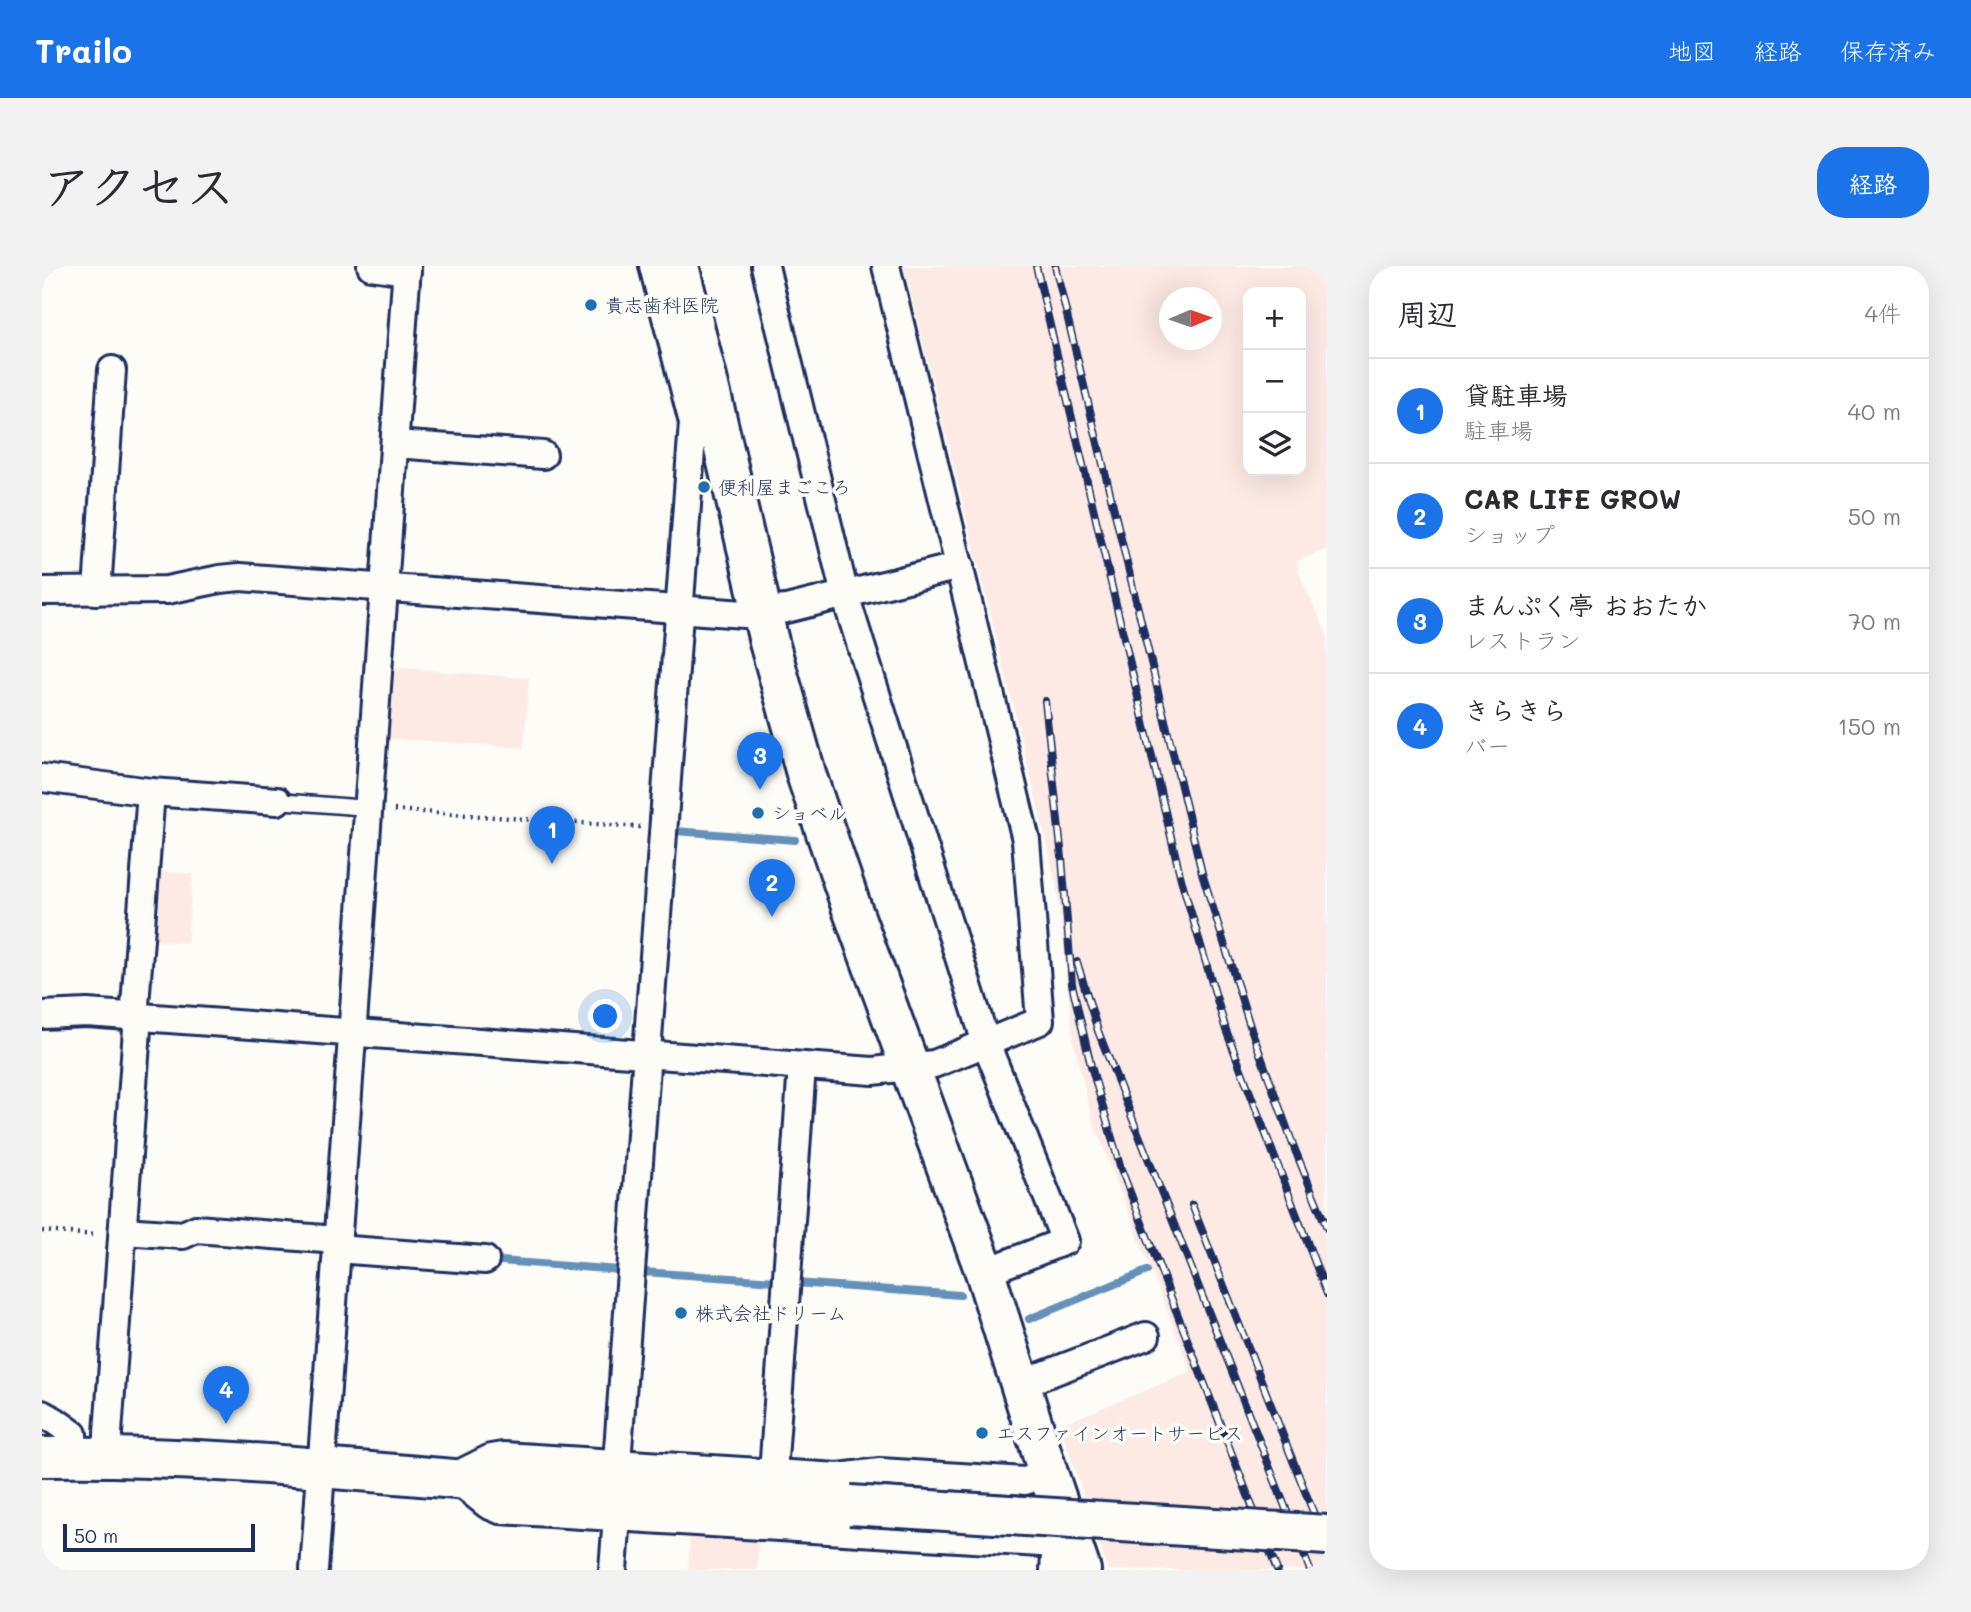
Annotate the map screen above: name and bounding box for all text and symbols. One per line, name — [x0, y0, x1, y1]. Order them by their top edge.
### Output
text: Trailo — [35, 28, 132, 71]
text: 地図 — [1668, 35, 1716, 66]
text: 経路 — [1754, 35, 1802, 66]
text: 保存済み — [1840, 35, 1936, 66]
button: 経路 — [1817, 147, 1929, 218]
text: アクセス — [42, 153, 235, 216]
north arrow — [1159, 287, 1222, 350]
map controls — [1243, 287, 1306, 476]
button: + — [1243, 287, 1306, 350]
place label: 貴志歯科医院 — [605, 292, 719, 317]
text: 周辺 — [1397, 293, 1457, 333]
marker: 貴志歯科医院 — [583, 297, 599, 313]
text: 4件 — [1864, 298, 1901, 328]
button: − — [1243, 350, 1306, 413]
text: 貸駐車場 — [1464, 378, 1568, 412]
text: 1 — [1415, 396, 1425, 426]
text: 40 m — [1848, 396, 1901, 426]
button: layers — [1243, 413, 1306, 476]
text: 駐車場 — [1464, 415, 1533, 445]
place label: 便利屋まごころ — [718, 474, 851, 499]
marker: 便利屋まごころ — [696, 479, 712, 495]
text: CAR LIFE GROW — [1464, 482, 1681, 516]
text: 2 — [1414, 501, 1426, 531]
text: 50 m — [1848, 501, 1901, 531]
text: ショップ — [1464, 519, 1555, 549]
text: まんぷく亭 おおたか — [1464, 588, 1707, 622]
text: 3 — [1413, 606, 1427, 636]
text: 70 m — [1848, 606, 1901, 636]
text: レストラン — [1464, 625, 1581, 655]
text: きらきら — [1464, 693, 1568, 727]
text: 4 — [1413, 711, 1427, 741]
text: 150 m — [1837, 711, 1901, 741]
text: バー — [1464, 730, 1510, 760]
pin: 3 — [737, 732, 783, 790]
place label: ショベル — [772, 800, 847, 825]
marker: ショベル — [750, 805, 766, 821]
pin: 1 — [529, 806, 575, 864]
pin: 2 — [749, 859, 795, 917]
your location — [588, 999, 622, 1033]
place label: 株式会社ドリーム — [695, 1300, 846, 1325]
marker: 株式会社ドリーム — [673, 1305, 689, 1321]
pin: 4 — [203, 1366, 249, 1424]
place label: エスファインオートサービス — [996, 1420, 1243, 1445]
marker: エスファインオートサービス — [974, 1425, 990, 1441]
scale bar — [63, 1521, 256, 1553]
text: 50 m — [74, 1523, 118, 1548]

